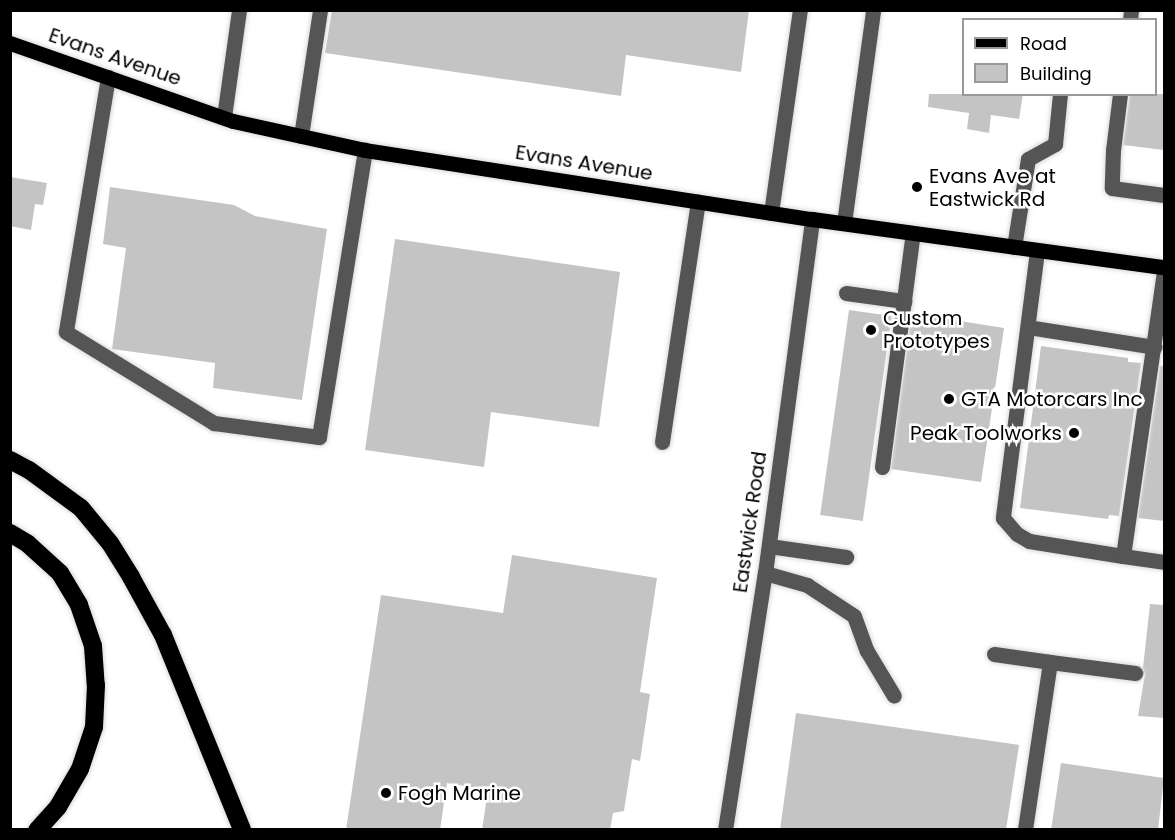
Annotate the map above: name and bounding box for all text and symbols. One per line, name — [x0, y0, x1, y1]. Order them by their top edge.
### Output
legend — [962, 18, 1157, 96]
street label: Evans Avenue — [46, 23, 184, 91]
text: Road — [1020, 31, 1067, 56]
text: Building — [1020, 61, 1092, 86]
street label: Evans Avenue — [514, 140, 654, 186]
place label: Evans Ave at Eastwick Rd — [929, 164, 1056, 211]
marker: Evans Ave at Eastwick Rd — [910, 180, 924, 194]
place label: Custom Prototypes — [883, 306, 990, 353]
marker: Custom Prototypes — [864, 323, 878, 337]
place label: GTA Motorcars Inc — [961, 387, 1143, 411]
marker: GTA Motorcars Inc — [942, 392, 956, 406]
place label: Peak Toolworks — [910, 421, 1062, 445]
marker: Peak Toolworks — [1067, 426, 1081, 440]
street label: Eastwick Road — [728, 450, 772, 594]
place label: Fogh Marine — [398, 781, 521, 805]
marker: Fogh Marine — [379, 786, 393, 800]

